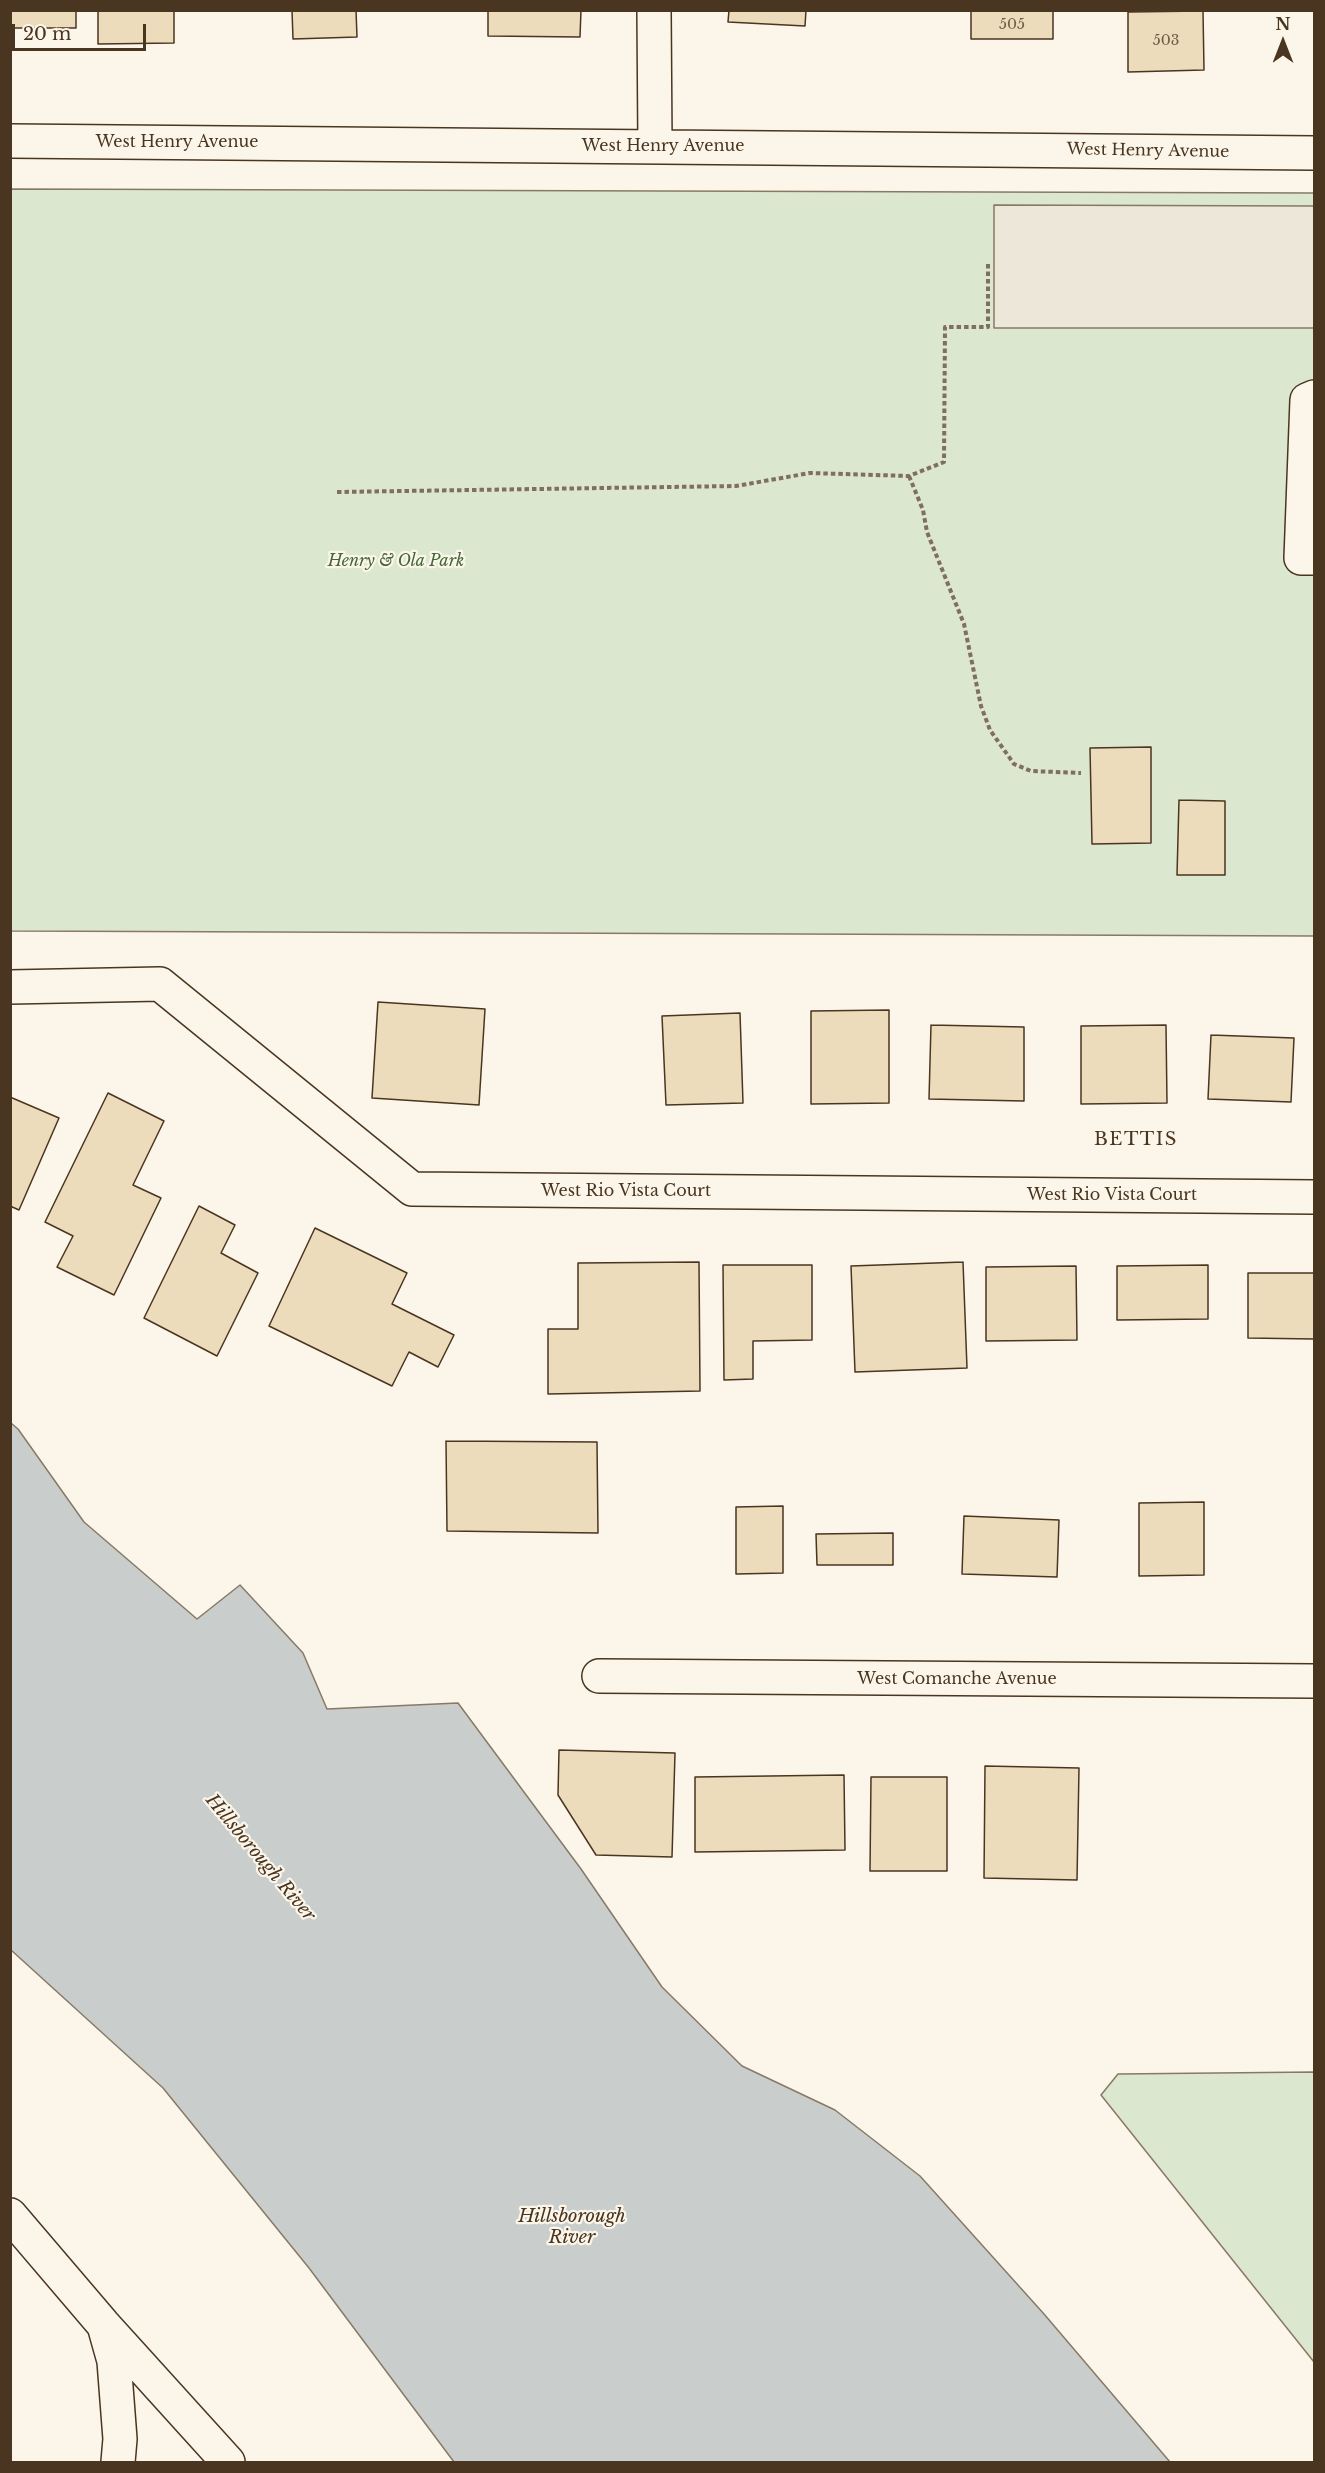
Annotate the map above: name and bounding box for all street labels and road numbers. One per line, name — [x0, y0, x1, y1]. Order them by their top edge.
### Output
street label: West Henry Avenue — [96, 132, 258, 152]
street label: West Henry Avenue — [582, 136, 744, 156]
street label: West Henry Avenue — [1067, 140, 1229, 162]
street label: West Rio Vista Court — [541, 1181, 711, 1201]
street label: West Rio Vista Court — [1027, 1185, 1197, 1205]
street label: West Comanche Avenue — [857, 1669, 1057, 1689]

